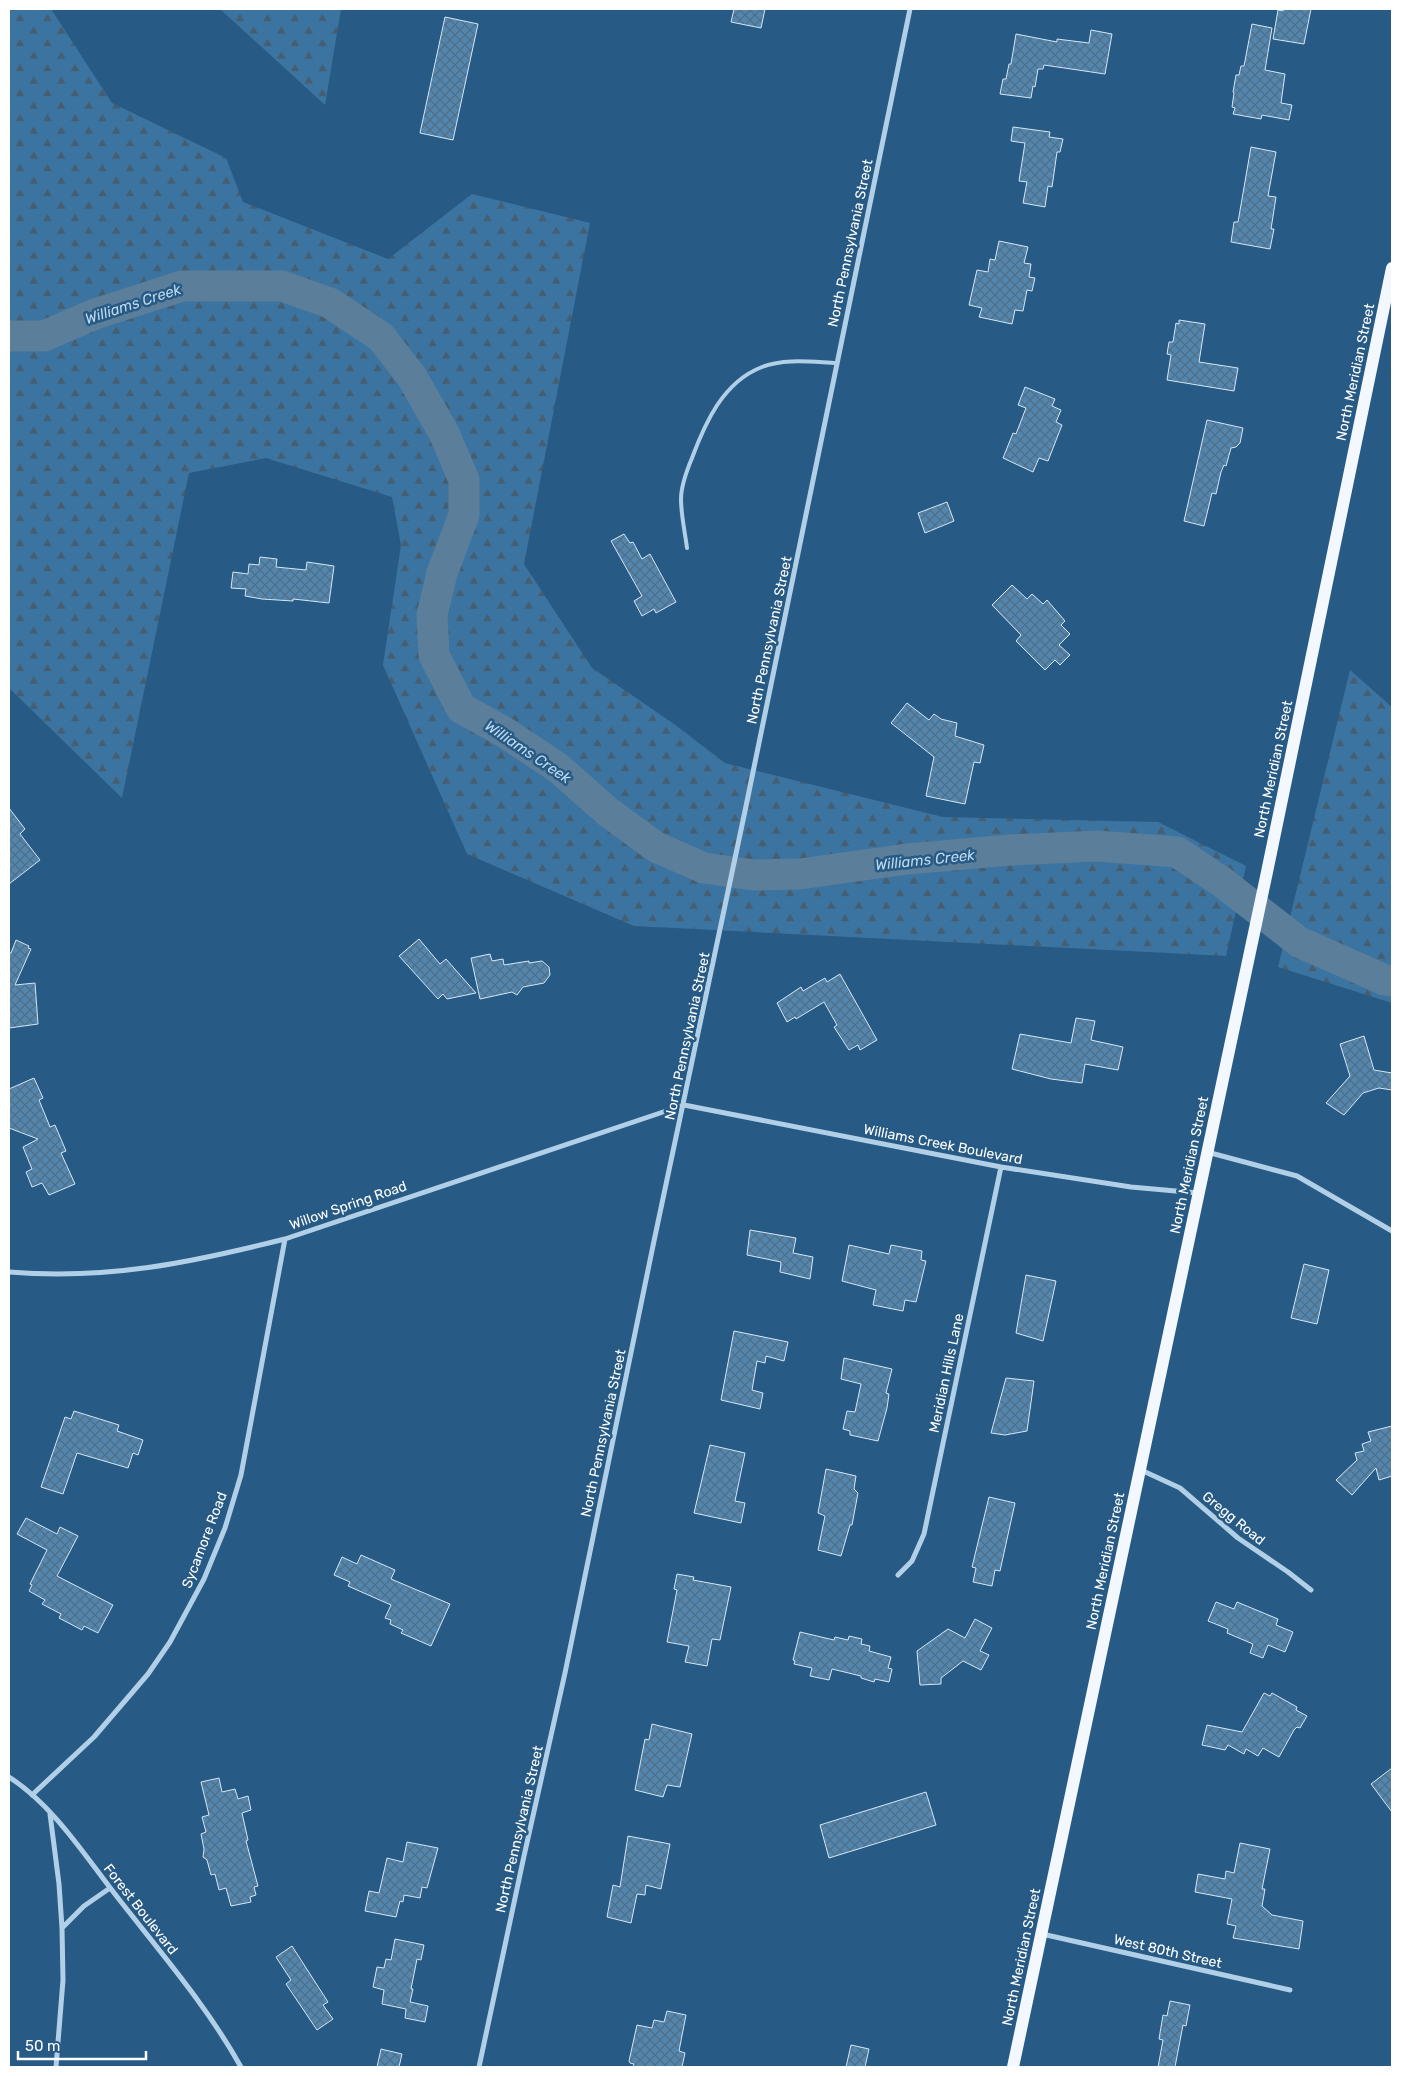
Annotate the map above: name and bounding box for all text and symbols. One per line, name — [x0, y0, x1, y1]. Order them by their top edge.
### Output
street label: North Pennsylvania Street — [824, 157, 877, 328]
water label: Williams Creek — [83, 280, 184, 328]
street label: North Meridian Street — [1333, 301, 1378, 442]
street label: North Pennsylvania Street — [743, 554, 796, 725]
street label: North Meridian Street — [1251, 698, 1296, 839]
water label: Williams Creek — [481, 717, 575, 788]
water label: Williams Creek — [874, 846, 976, 874]
street label: North Pennsylvania Street — [661, 950, 714, 1121]
street label: North Meridian Street — [1167, 1094, 1212, 1235]
street label: Williams Creek Boulevard — [862, 1121, 1024, 1168]
street label: Willow Spring Road — [287, 1177, 409, 1234]
street label: Meridian Hills Lane — [926, 1312, 967, 1434]
street label: North Pennsylvania Street — [577, 1347, 630, 1518]
street label: Gregg Road — [1199, 1488, 1269, 1549]
street label: Sycamore Road — [178, 1490, 231, 1591]
street label: North Meridian Street — [1083, 1490, 1128, 1631]
street label: North Pennsylvania Street — [492, 1743, 547, 1914]
street label: Forest Boulevard — [100, 1860, 181, 1958]
street label: North Meridian Street — [999, 1886, 1044, 2027]
street label: West 80th Street — [1112, 1931, 1224, 1972]
scale bar — [18, 2028, 145, 2060]
text: 50 m — [25, 2037, 60, 2055]

